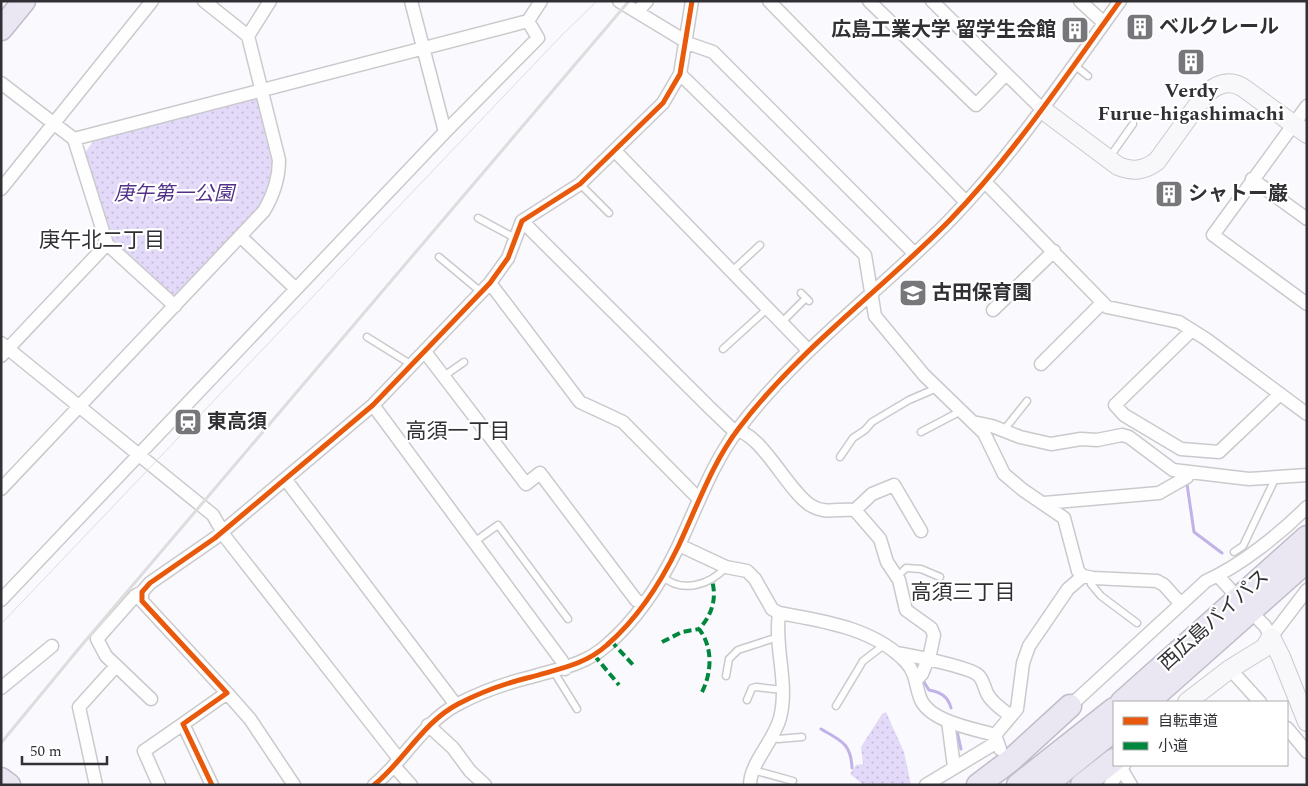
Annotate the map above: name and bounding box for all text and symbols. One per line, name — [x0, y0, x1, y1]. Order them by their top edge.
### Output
building icon: ベルクレール — [1125, 12, 1155, 42]
place label: ベルクレール — [1159, 12, 1279, 42]
place label: 広島工業大学 留学生会館 — [831, 15, 1056, 45]
building icon: 広島工業大学 留学生会館 — [1060, 15, 1090, 45]
building icon: Verdy Furue-higashimachi — [1176, 47, 1206, 77]
place label: Verdy Furue-higashimachi — [1098, 76, 1284, 129]
park label: 庚午第一公園 — [114, 179, 237, 209]
building icon: シャトー巌 — [1154, 179, 1184, 209]
place label: シャトー巌 — [1188, 179, 1288, 209]
district label: 庚午北二丁目 — [39, 225, 165, 257]
school or university icon: 古田保育園 — [898, 278, 928, 308]
place label: 古田保育園 — [932, 278, 1032, 308]
station icon: 東高須 — [173, 407, 203, 437]
place label: 東高須 — [207, 407, 267, 437]
district label: 高須一丁目 — [406, 416, 511, 448]
street label: 西広島バイパス — [1152, 562, 1276, 678]
district label: 高須三丁目 — [911, 577, 1016, 609]
legend — [1113, 701, 1288, 766]
text: 自転車道 — [1158, 710, 1218, 733]
scale bar — [22, 734, 108, 766]
text: 小道 — [1158, 735, 1188, 758]
text: 50 m — [30, 740, 62, 763]

